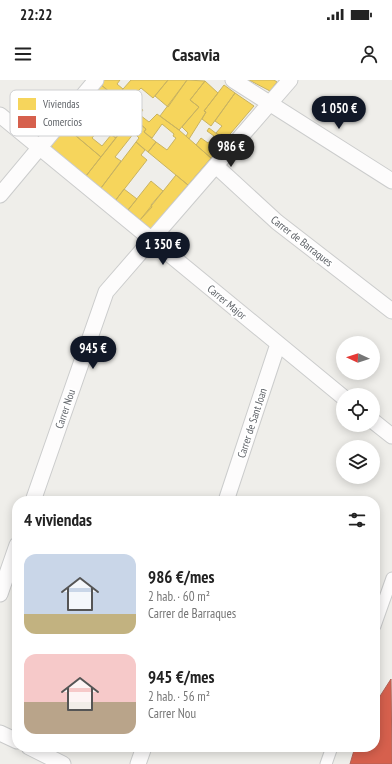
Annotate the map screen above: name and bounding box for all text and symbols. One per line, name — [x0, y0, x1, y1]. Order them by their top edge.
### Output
text: 22:22 — [20, 5, 52, 24]
icon: menu — [12, 43, 34, 65]
text: Casavia — [172, 43, 220, 66]
icon: person — [358, 43, 380, 65]
legend — [10, 90, 142, 136]
pin: 1 050 € — [302, 96, 376, 130]
text: Viviendas — [42, 97, 80, 111]
text: 1 050 € — [321, 100, 357, 117]
text: Comercios — [43, 115, 82, 129]
pin: 986 € — [203, 134, 259, 168]
text: 986 € — [217, 138, 245, 155]
street label: Carrer de Barraques — [268, 213, 336, 270]
pin: 1 350 € — [126, 232, 200, 266]
text: 1 350 € — [145, 236, 181, 253]
street label: Carrer Major — [205, 282, 249, 322]
pin: 945 € — [65, 336, 121, 370]
north arrow — [336, 336, 380, 380]
map controls — [336, 336, 380, 484]
text: 945 € — [79, 340, 107, 357]
street label: Carrer de Sant Joan — [234, 386, 270, 460]
street label: Carrer Nou — [52, 387, 78, 430]
button: locate — [336, 388, 380, 432]
button: layers — [336, 440, 380, 484]
text: 4 viviendas — [24, 509, 92, 531]
icon: filters — [346, 509, 368, 531]
text: 986 €/mes — [148, 566, 214, 588]
icon: home — [56, 570, 104, 618]
text: 2 hab. · 60 m² — [148, 588, 210, 605]
text: Carrer de Barraques — [148, 605, 236, 622]
text: 945 €/mes — [148, 666, 214, 688]
icon: home — [56, 670, 104, 718]
text: 2 hab. · 56 m² — [148, 688, 210, 705]
text: Carrer Nou — [148, 705, 196, 722]

